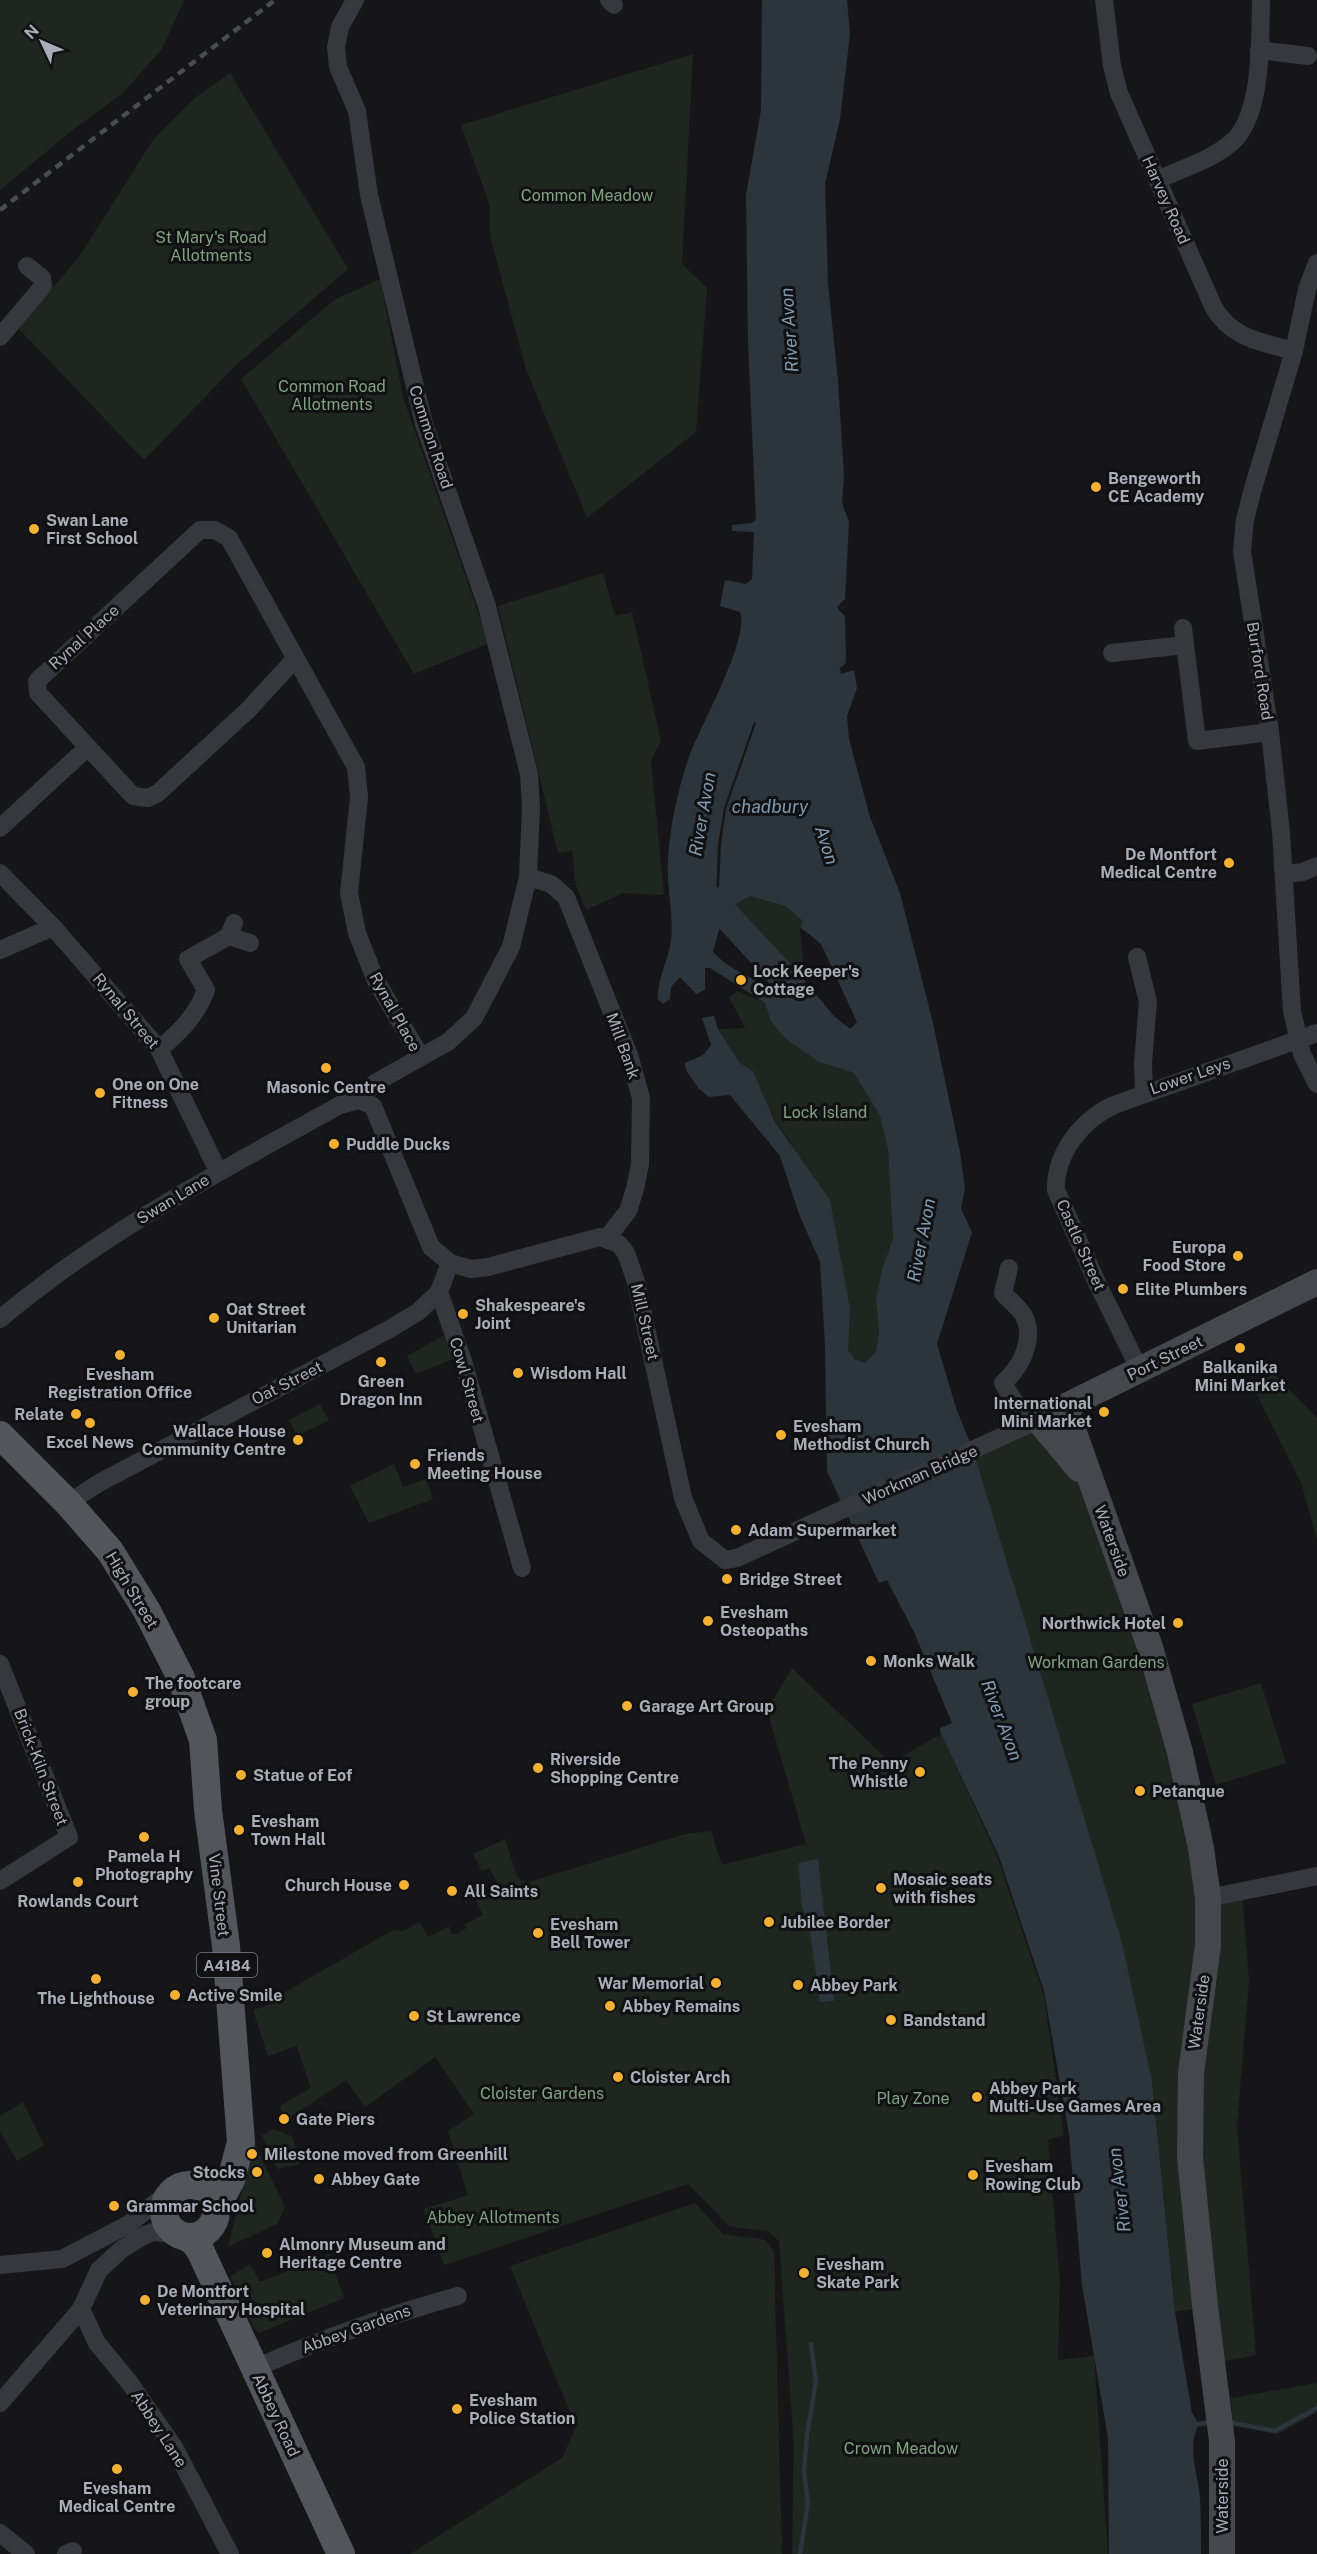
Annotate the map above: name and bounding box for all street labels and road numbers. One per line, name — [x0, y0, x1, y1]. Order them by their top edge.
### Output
street label: Harvey Road — [1138, 153, 1194, 247]
street label: Common Road — [405, 383, 457, 491]
street label: Rynal Place — [45, 601, 123, 673]
street label: Burford Road — [1243, 620, 1277, 722]
street label: Rynal Street — [89, 969, 163, 1053]
street label: Rynal Place — [365, 969, 425, 1055]
street label: Mill Bank — [602, 1010, 644, 1082]
street label: Lower Leys — [1147, 1053, 1233, 1099]
street label: Swan Lane — [133, 1170, 213, 1228]
street label: Castle Street — [1052, 1196, 1110, 1294]
street label: Mill Street — [627, 1282, 663, 1362]
street label: Port Street — [1124, 1331, 1206, 1385]
street label: Cowl Street — [446, 1335, 488, 1425]
street label: Oat Street — [248, 1357, 326, 1409]
street label: Workman Bridge — [860, 1441, 980, 1509]
street label: Waterside — [1090, 1503, 1134, 1579]
street label: High Street — [102, 1548, 162, 1632]
street label: Brick-Kiln Street — [10, 1706, 72, 1828]
street label: Vine Street — [204, 1852, 234, 1938]
road number: A4184 — [197, 1953, 257, 1977]
street label: Waterside — [1184, 1974, 1214, 2050]
street label: Abbey Gardens — [299, 2301, 413, 2357]
street label: Abbey Road — [248, 2370, 304, 2460]
street label: Abbey Lane — [127, 2387, 191, 2471]
street label: Waterside — [1213, 2458, 1232, 2534]

